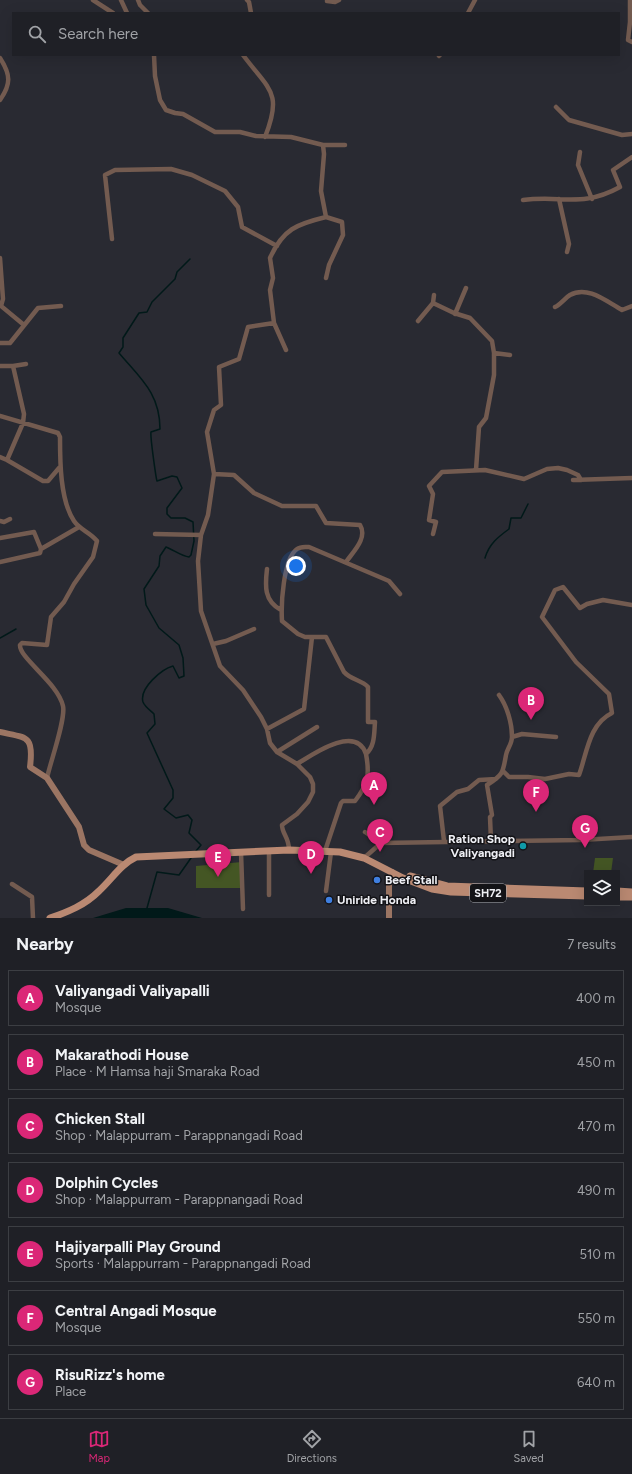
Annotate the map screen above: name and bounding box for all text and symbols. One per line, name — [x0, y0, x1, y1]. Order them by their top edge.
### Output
search box — [12, 12, 620, 56]
icon: search — [26, 23, 48, 45]
text: Search here — [58, 25, 138, 43]
your location — [286, 556, 306, 576]
pin: B — [518, 687, 544, 720]
pin: A — [361, 772, 387, 805]
pin: F — [523, 779, 549, 812]
pin: G — [572, 815, 598, 848]
pin: C — [367, 819, 393, 852]
place label: Ration Shop Valiyangadi — [448, 832, 515, 860]
pin: D — [298, 841, 324, 874]
marker: Ration Shop Valiyangadi — [518, 841, 528, 851]
pin: E — [205, 844, 231, 877]
map controls — [584, 870, 620, 906]
button: layers — [584, 870, 620, 906]
place label: Beef Stall — [385, 873, 438, 887]
marker: Beef Stall — [372, 875, 382, 885]
road number: SH72 — [470, 884, 506, 902]
place label: Uniride Honda — [337, 893, 416, 907]
marker: Uniride Honda — [324, 895, 334, 905]
text: Nearby — [16, 934, 74, 954]
text: 7 results — [567, 937, 616, 952]
text: Valiyangadi Valiyapalli — [55, 982, 210, 1000]
text: A — [25, 991, 35, 1006]
text: 400 m — [576, 991, 615, 1006]
text: Mosque — [55, 1000, 101, 1015]
text: Makarathodi House — [55, 1046, 189, 1064]
text: B — [26, 1055, 34, 1070]
text: 450 m — [577, 1055, 615, 1070]
text: Place · M Hamsa haji Smaraka Road — [55, 1064, 260, 1079]
text: Chicken Stall — [55, 1110, 145, 1128]
text: C — [25, 1119, 35, 1134]
text: 470 m — [577, 1119, 615, 1134]
text: Shop · Malappurram - Parappnangadi Road — [55, 1128, 303, 1143]
text: Dolphin Cycles — [55, 1174, 158, 1192]
text: D — [25, 1183, 35, 1198]
text: 490 m — [577, 1183, 615, 1198]
text: Shop · Malappurram - Parappnangadi Road — [55, 1192, 303, 1207]
text: Hajiyarpalli Play Ground — [55, 1238, 221, 1256]
text: E — [26, 1247, 34, 1262]
text: 510 m — [580, 1247, 615, 1262]
text: Sports · Malappurram - Parappnangadi Road — [55, 1256, 311, 1271]
text: Central Angadi Mosque — [55, 1302, 217, 1320]
text: F — [26, 1311, 34, 1326]
text: 550 m — [577, 1311, 615, 1326]
text: Mosque — [55, 1320, 101, 1335]
text: RisuRizz's home — [55, 1366, 165, 1384]
text: G — [25, 1375, 35, 1390]
text: 640 m — [577, 1375, 615, 1390]
text: Place — [55, 1384, 86, 1399]
tab: Map — [88, 1428, 110, 1465]
tab: Directions — [287, 1428, 337, 1465]
tab: Saved — [513, 1428, 544, 1465]

